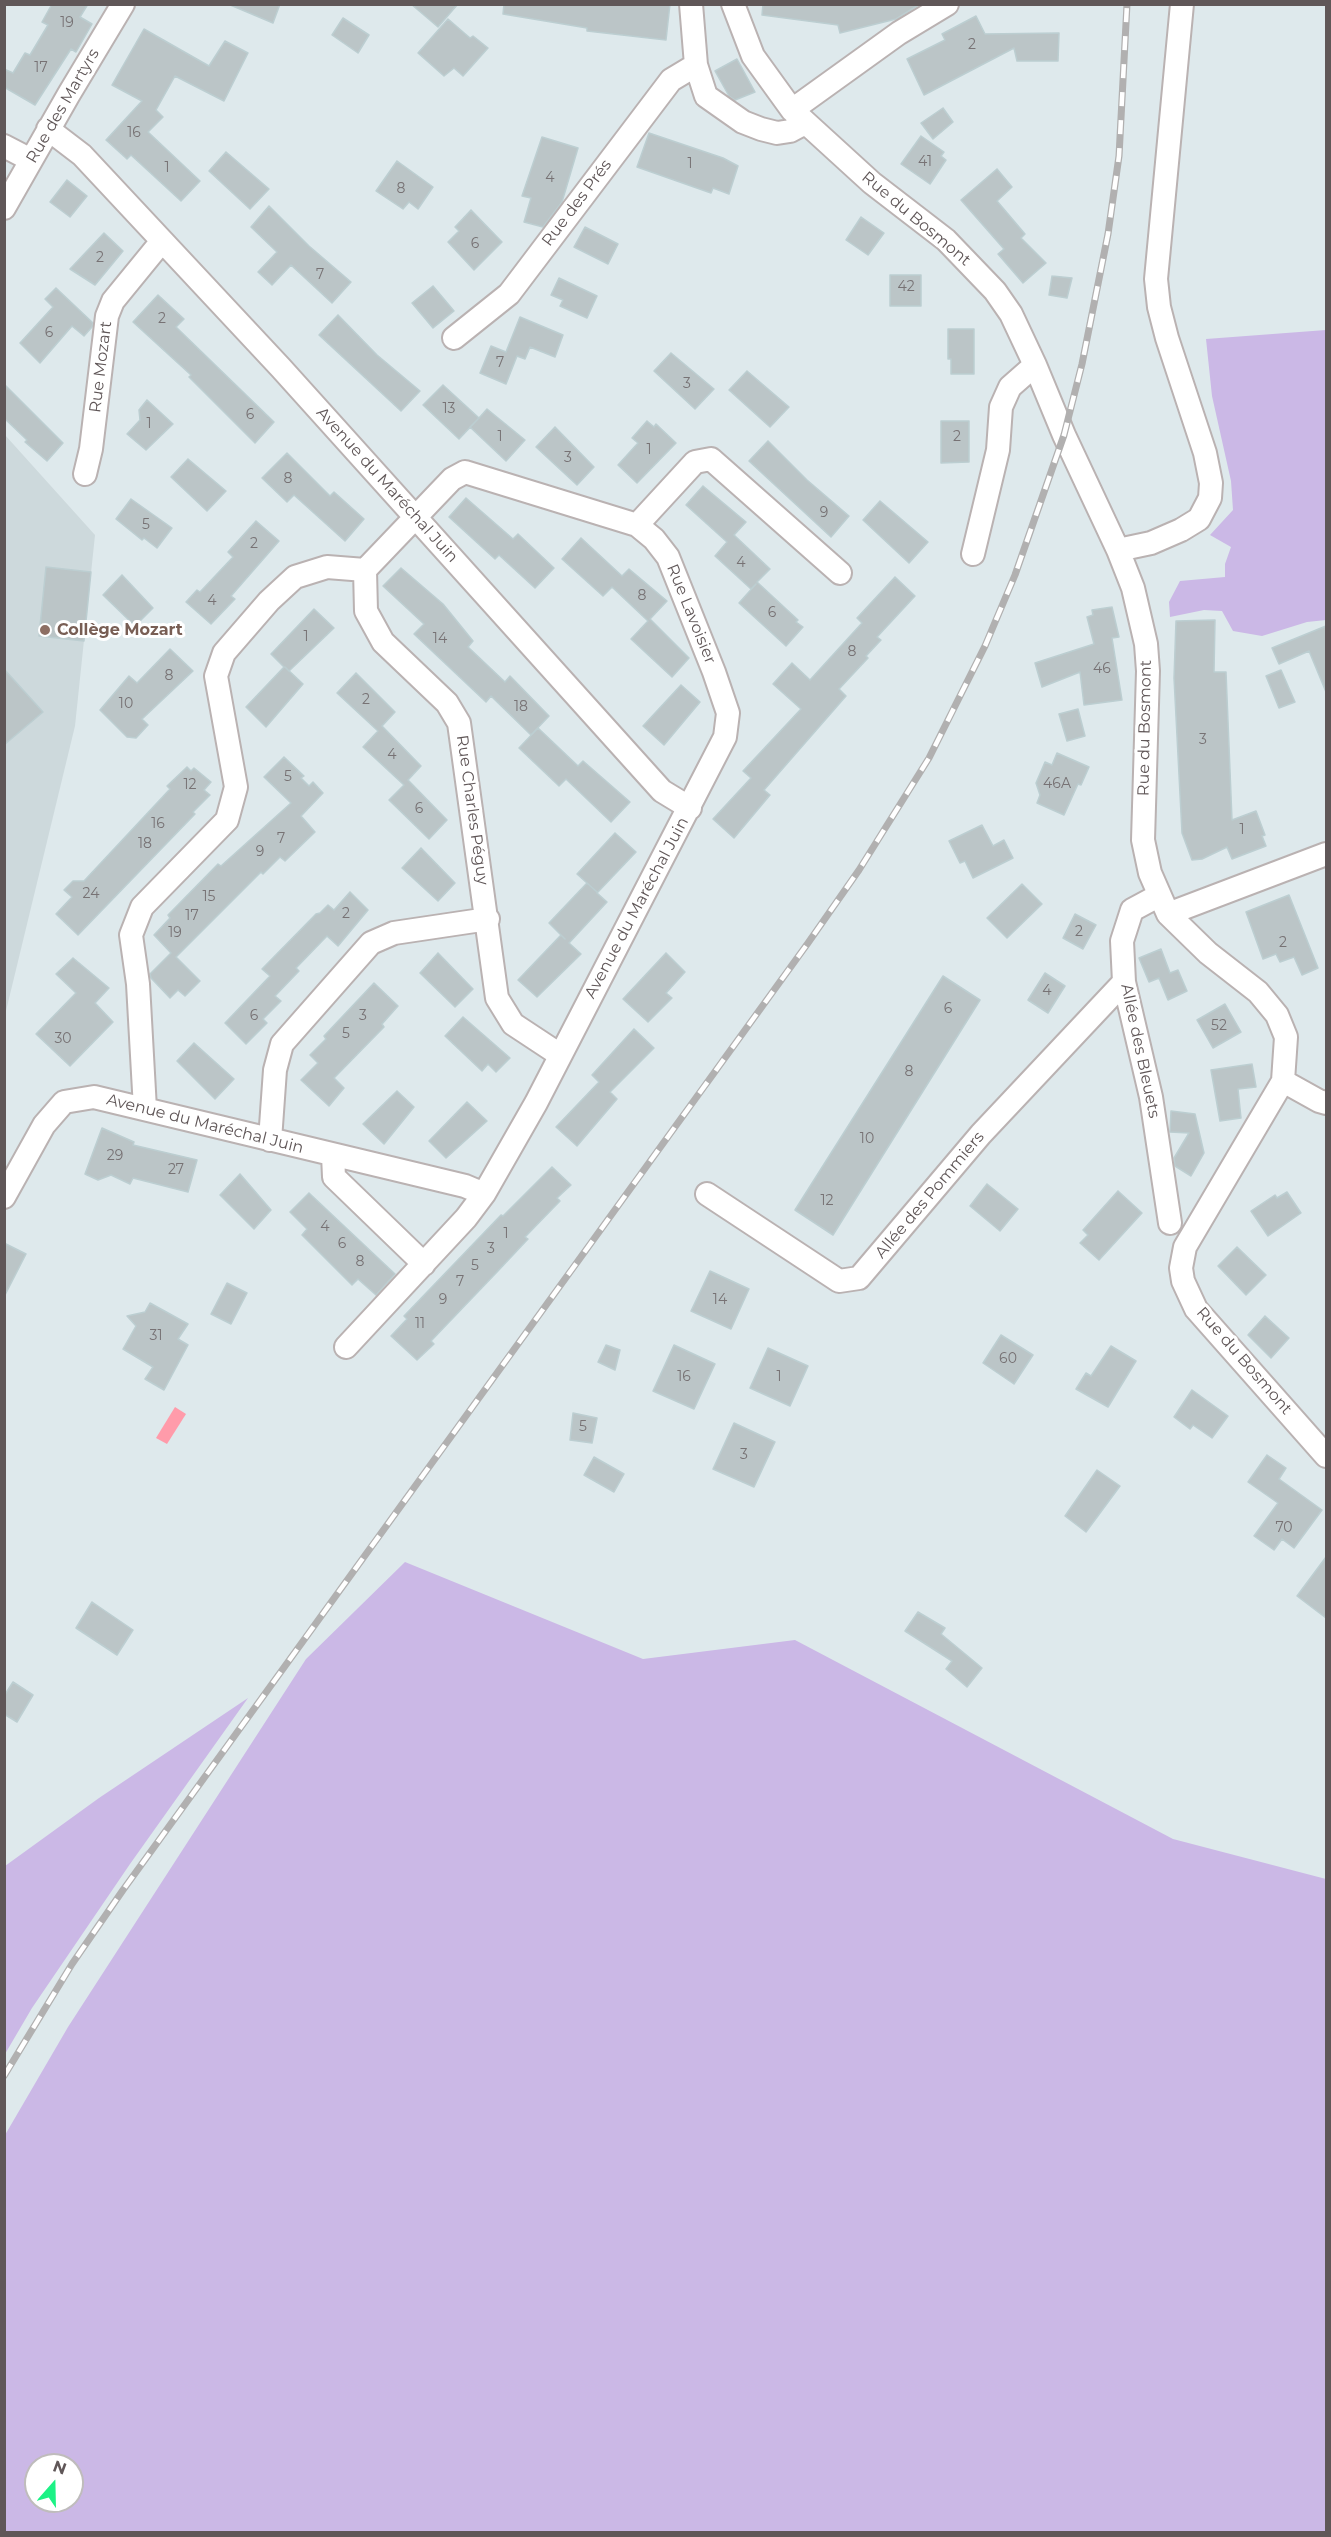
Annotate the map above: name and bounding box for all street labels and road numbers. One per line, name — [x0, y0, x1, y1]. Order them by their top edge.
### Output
street label: Rue des Martyrs — [22, 45, 104, 167]
street label: Rue des Prés — [538, 156, 616, 250]
street label: Rue du Bosmont — [858, 168, 974, 270]
street label: Rue Mozart — [86, 320, 116, 414]
street label: Avenue du Maréchal Juin — [312, 403, 462, 567]
street label: Rue Lavoisier — [662, 561, 720, 667]
street label: Rue du Bosmont — [1134, 660, 1156, 796]
street label: Rue Charles Péguy — [452, 734, 492, 886]
street label: Avenue du Maréchal Juin — [581, 814, 693, 1002]
street label: Allée des Bleuets — [1116, 982, 1164, 1120]
street label: Avenue du Maréchal Juin — [104, 1090, 306, 1158]
street label: Allée des Pommiers — [871, 1128, 989, 1262]
street label: Rue du Bosmont — [1192, 1303, 1296, 1419]

